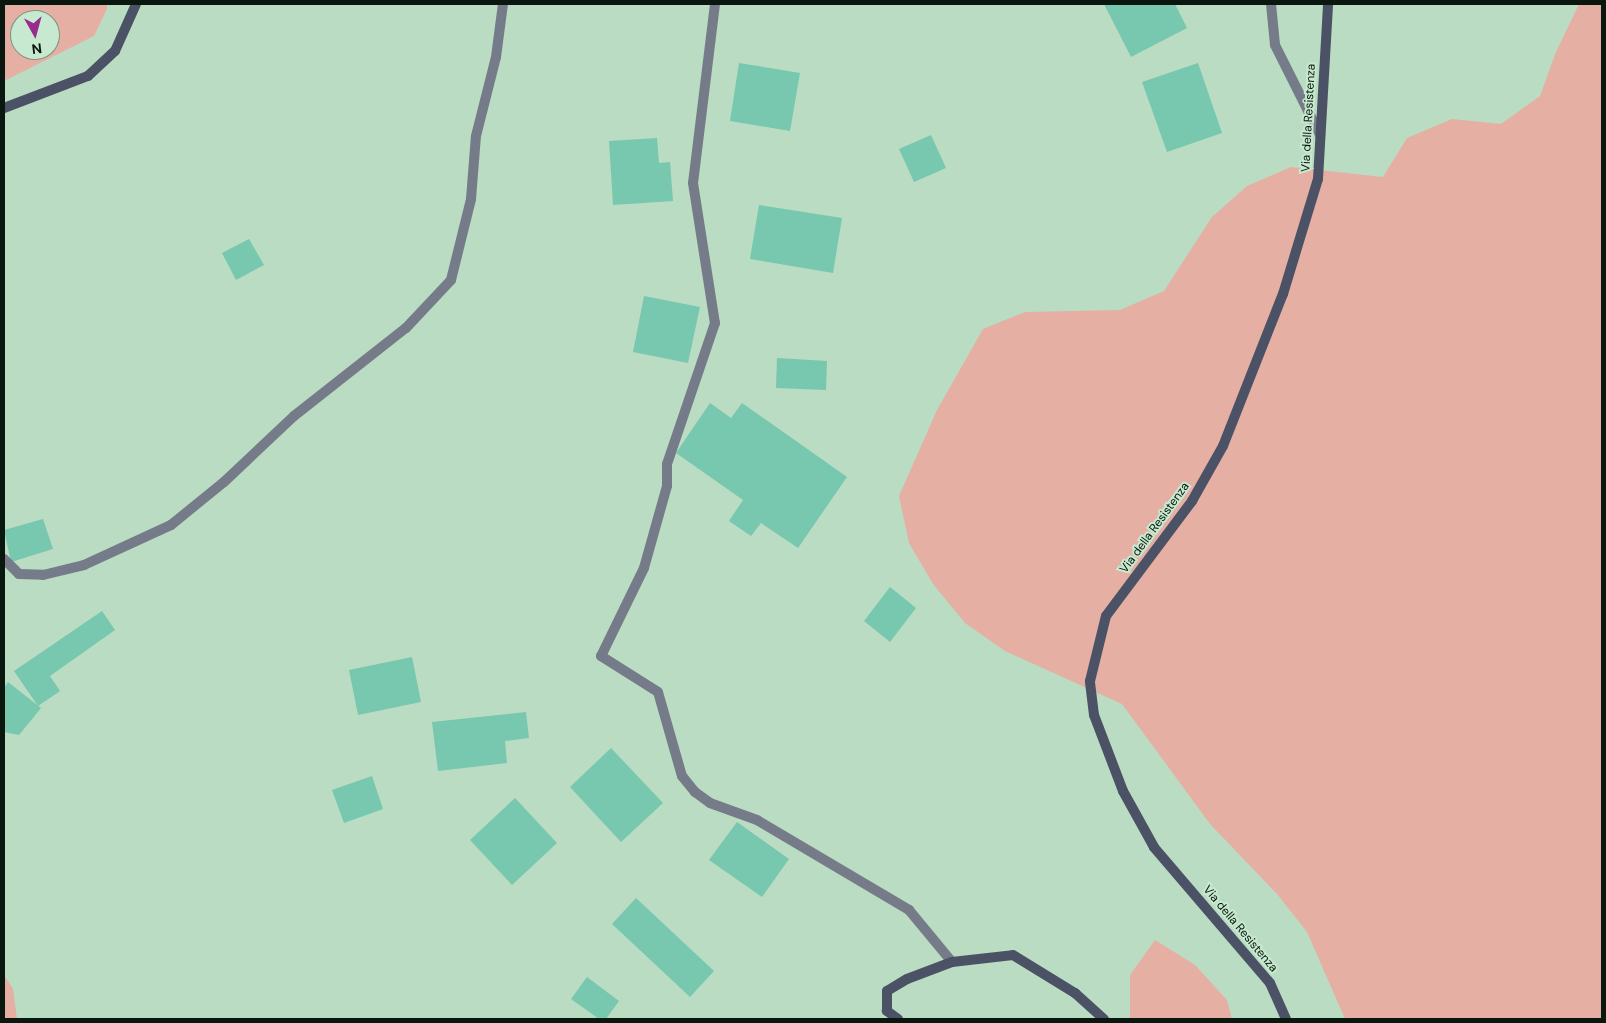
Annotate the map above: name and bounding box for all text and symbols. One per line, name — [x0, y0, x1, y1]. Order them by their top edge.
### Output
north arrow — [10, 10, 60, 60]
text: N — [31, 39, 43, 58]
street label: Via della Resistenza — [1299, 63, 1319, 173]
street label: Via della Resistenza — [1117, 480, 1193, 576]
street label: Via della Resistenza — [1200, 883, 1280, 975]

